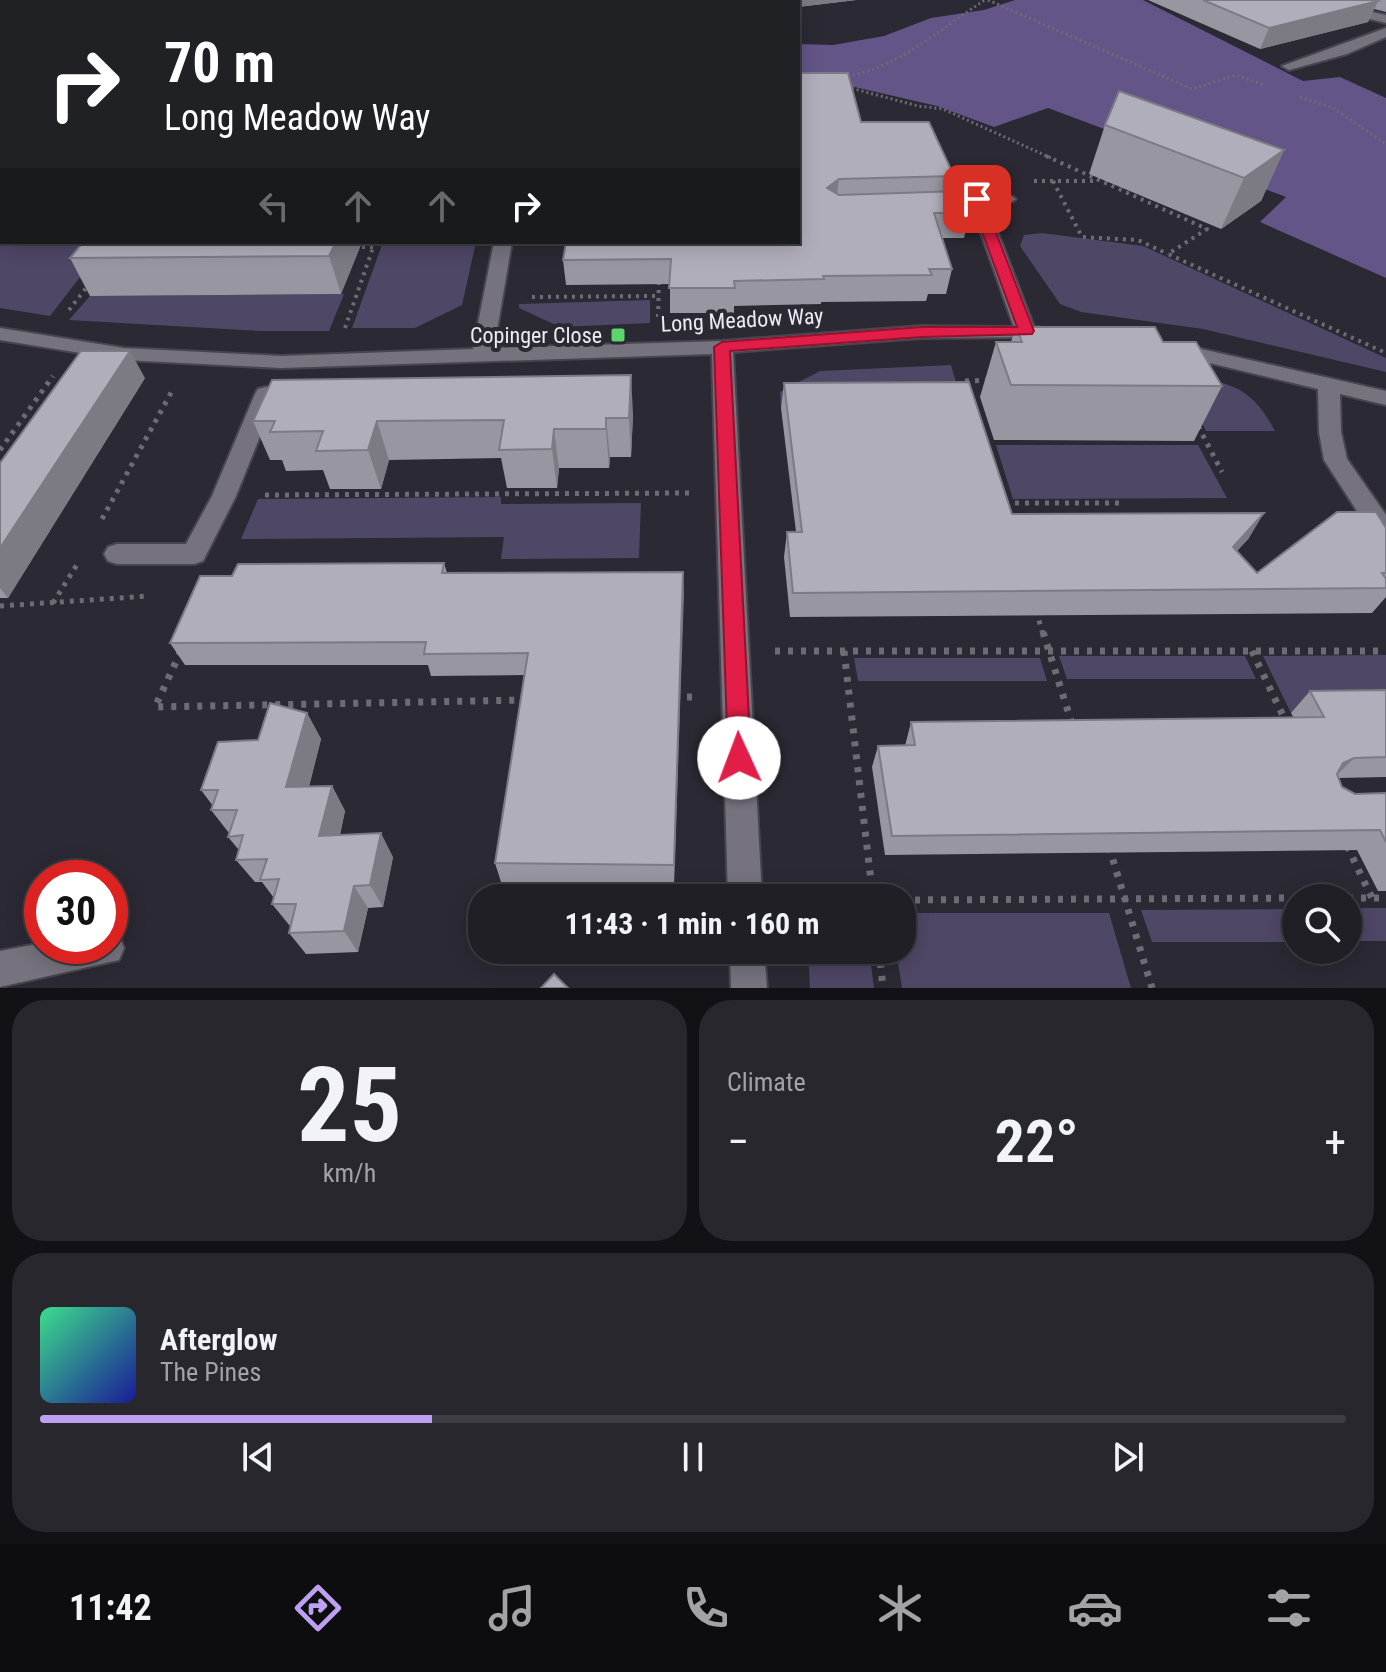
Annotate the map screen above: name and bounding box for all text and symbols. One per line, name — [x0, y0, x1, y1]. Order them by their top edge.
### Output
text: 70 m — [164, 30, 275, 96]
icon: right — [32, 32, 136, 136]
text: Long Meadow Way — [164, 97, 430, 139]
pin — [943, 165, 1011, 233]
icon: arrive — [955, 177, 999, 221]
icon: left — [252, 184, 296, 228]
icon: ahead — [336, 184, 380, 228]
icon: ahead — [420, 184, 464, 228]
icon: right — [504, 184, 548, 228]
street label: Long Meadow Way — [660, 303, 824, 337]
place label: Copinger Close — [470, 323, 602, 348]
marker: Copinger Close — [609, 326, 627, 344]
position arrow — [697, 716, 781, 800]
speed limit sign: 30 — [24, 860, 128, 964]
map controls — [1282, 884, 1362, 964]
button: search — [1282, 884, 1362, 964]
text: 11:43 · 1 min · 160 m — [565, 906, 819, 941]
text: 25 — [297, 1045, 402, 1166]
text: Climate — [727, 1067, 806, 1097]
text: 22° — [995, 1106, 1079, 1177]
text: − — [727, 1116, 749, 1168]
text: + — [1324, 1116, 1346, 1168]
text: km/h — [323, 1158, 376, 1188]
text: Afterglow — [160, 1322, 278, 1357]
text: The Pines — [160, 1357, 261, 1387]
icon: previous — [236, 1435, 280, 1479]
icon: pause — [671, 1435, 715, 1479]
icon: next — [1106, 1435, 1150, 1479]
icon: directions — [290, 1580, 346, 1636]
icon: music — [484, 1580, 540, 1636]
icon: phone — [678, 1580, 734, 1636]
icon: climate — [872, 1580, 928, 1636]
icon: car — [1067, 1580, 1123, 1636]
icon: filters — [1261, 1580, 1317, 1636]
text: 11:42 — [69, 1587, 152, 1629]

